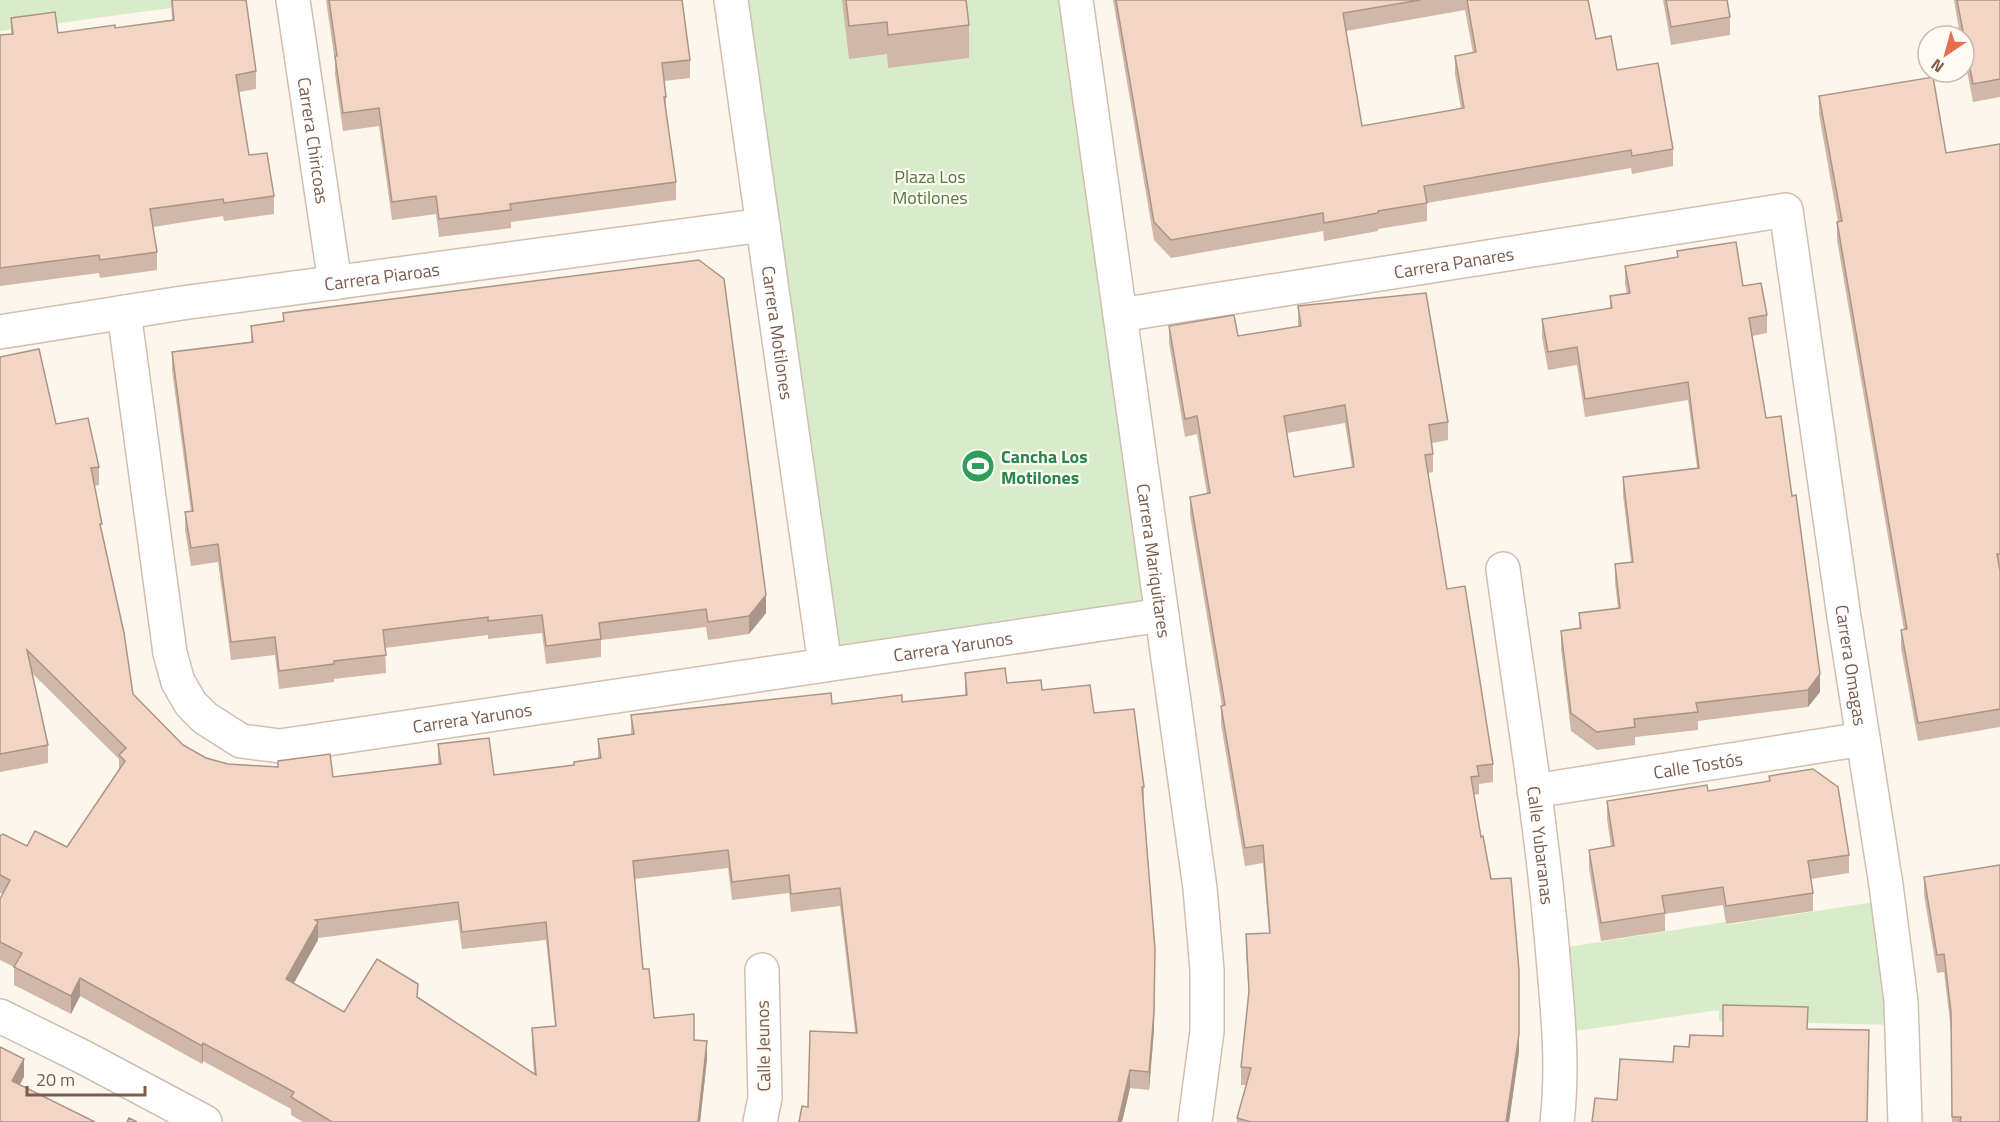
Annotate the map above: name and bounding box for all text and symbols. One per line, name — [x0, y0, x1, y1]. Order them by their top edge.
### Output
north arrow — [1916, 24, 1976, 84]
text: N — [1926, 53, 1949, 79]
street label: Carrera Chiricoas — [291, 75, 337, 206]
park label: Plaza Los Motilones — [892, 163, 968, 211]
street label: Carrera Panares — [1392, 240, 1516, 285]
street label: Carrera Piaroas — [323, 255, 441, 297]
street label: Carrera Motilones — [755, 264, 801, 401]
place label: Cancha Los Motilones — [1001, 443, 1088, 491]
sports icon: Cancha Los Motilones — [960, 448, 996, 484]
street label: Carrera Mariquitares — [1130, 482, 1178, 640]
street label: Carrera Omagas — [1829, 603, 1874, 727]
street label: Carrera Yarunos — [892, 624, 1015, 668]
street label: Carrera Yarunos — [411, 695, 534, 740]
street label: Calle Tostós — [1651, 745, 1745, 785]
street label: Calle Yubaranas — [1520, 784, 1562, 906]
street label: Calle Jeunos — [749, 1000, 777, 1092]
scale bar — [27, 1059, 146, 1097]
text: 20 m — [36, 1066, 75, 1093]

